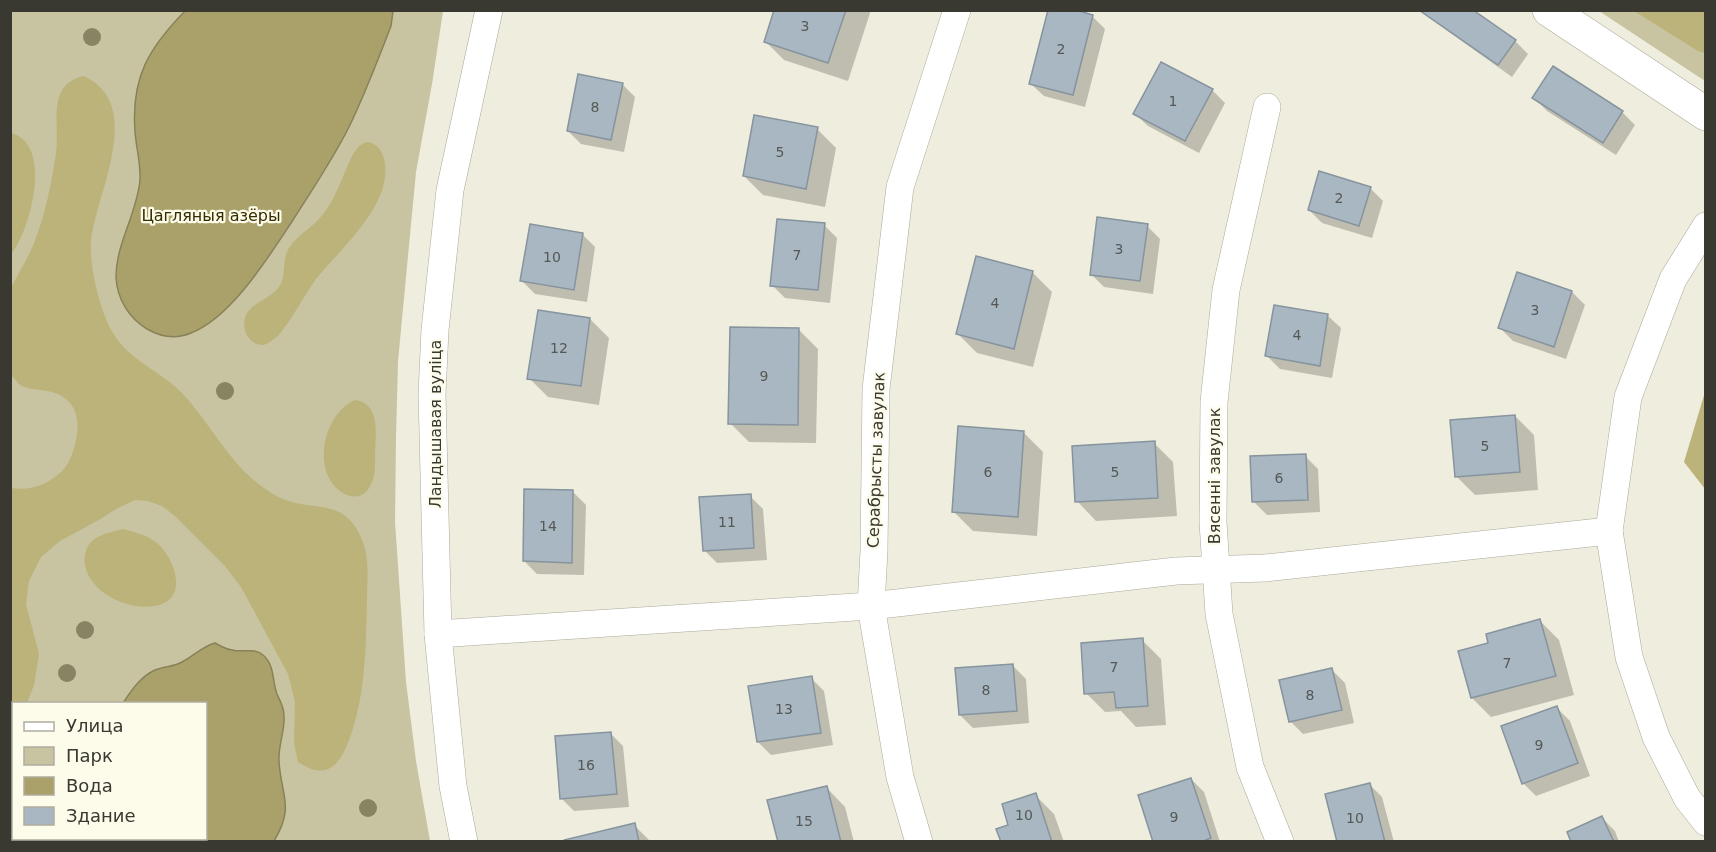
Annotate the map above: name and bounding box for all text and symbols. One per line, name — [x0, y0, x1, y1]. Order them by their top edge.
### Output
house number: 3 — [801, 18, 809, 34]
house number: 2 — [1057, 41, 1065, 57]
house number: 1 — [1169, 93, 1177, 109]
house number: 8 — [591, 99, 599, 115]
house number: 5 — [776, 144, 784, 160]
house number: 2 — [1335, 190, 1343, 206]
park label: Цагляныя азёры — [141, 206, 281, 225]
house number: 3 — [1115, 241, 1123, 257]
house number: 7 — [793, 247, 801, 263]
house number: 10 — [543, 249, 561, 265]
house number: 4 — [991, 295, 1000, 311]
house number: 3 — [1531, 302, 1539, 318]
house number: 4 — [1293, 327, 1302, 343]
street label: Ландышавая вуліца — [426, 340, 445, 508]
house number: 12 — [550, 340, 568, 356]
house number: 9 — [760, 368, 768, 384]
street label: Серабрысты завулак — [863, 371, 889, 548]
street label: Вясенні завулак — [1205, 407, 1224, 544]
house number: 5 — [1481, 438, 1489, 454]
house number: 6 — [984, 464, 993, 480]
house number: 5 — [1111, 464, 1119, 480]
house number: 6 — [1275, 470, 1284, 486]
house number: 11 — [718, 514, 736, 530]
house number: 14 — [539, 518, 557, 534]
house number: 7 — [1503, 655, 1511, 671]
house number: 7 — [1110, 659, 1118, 675]
house number: 8 — [982, 682, 990, 698]
house number: 8 — [1306, 687, 1314, 703]
house number: 13 — [775, 701, 793, 717]
legend — [12, 702, 207, 840]
text: Улица — [66, 715, 123, 736]
house number: 9 — [1535, 737, 1543, 753]
text: Парк — [66, 745, 113, 766]
house number: 16 — [577, 757, 595, 773]
text: Вода — [66, 775, 113, 796]
text: Здание — [66, 805, 136, 826]
house number: 10 — [1015, 807, 1033, 823]
house number: 9 — [1170, 809, 1178, 825]
house number: 10 — [1346, 810, 1364, 826]
house number: 15 — [795, 813, 813, 829]

